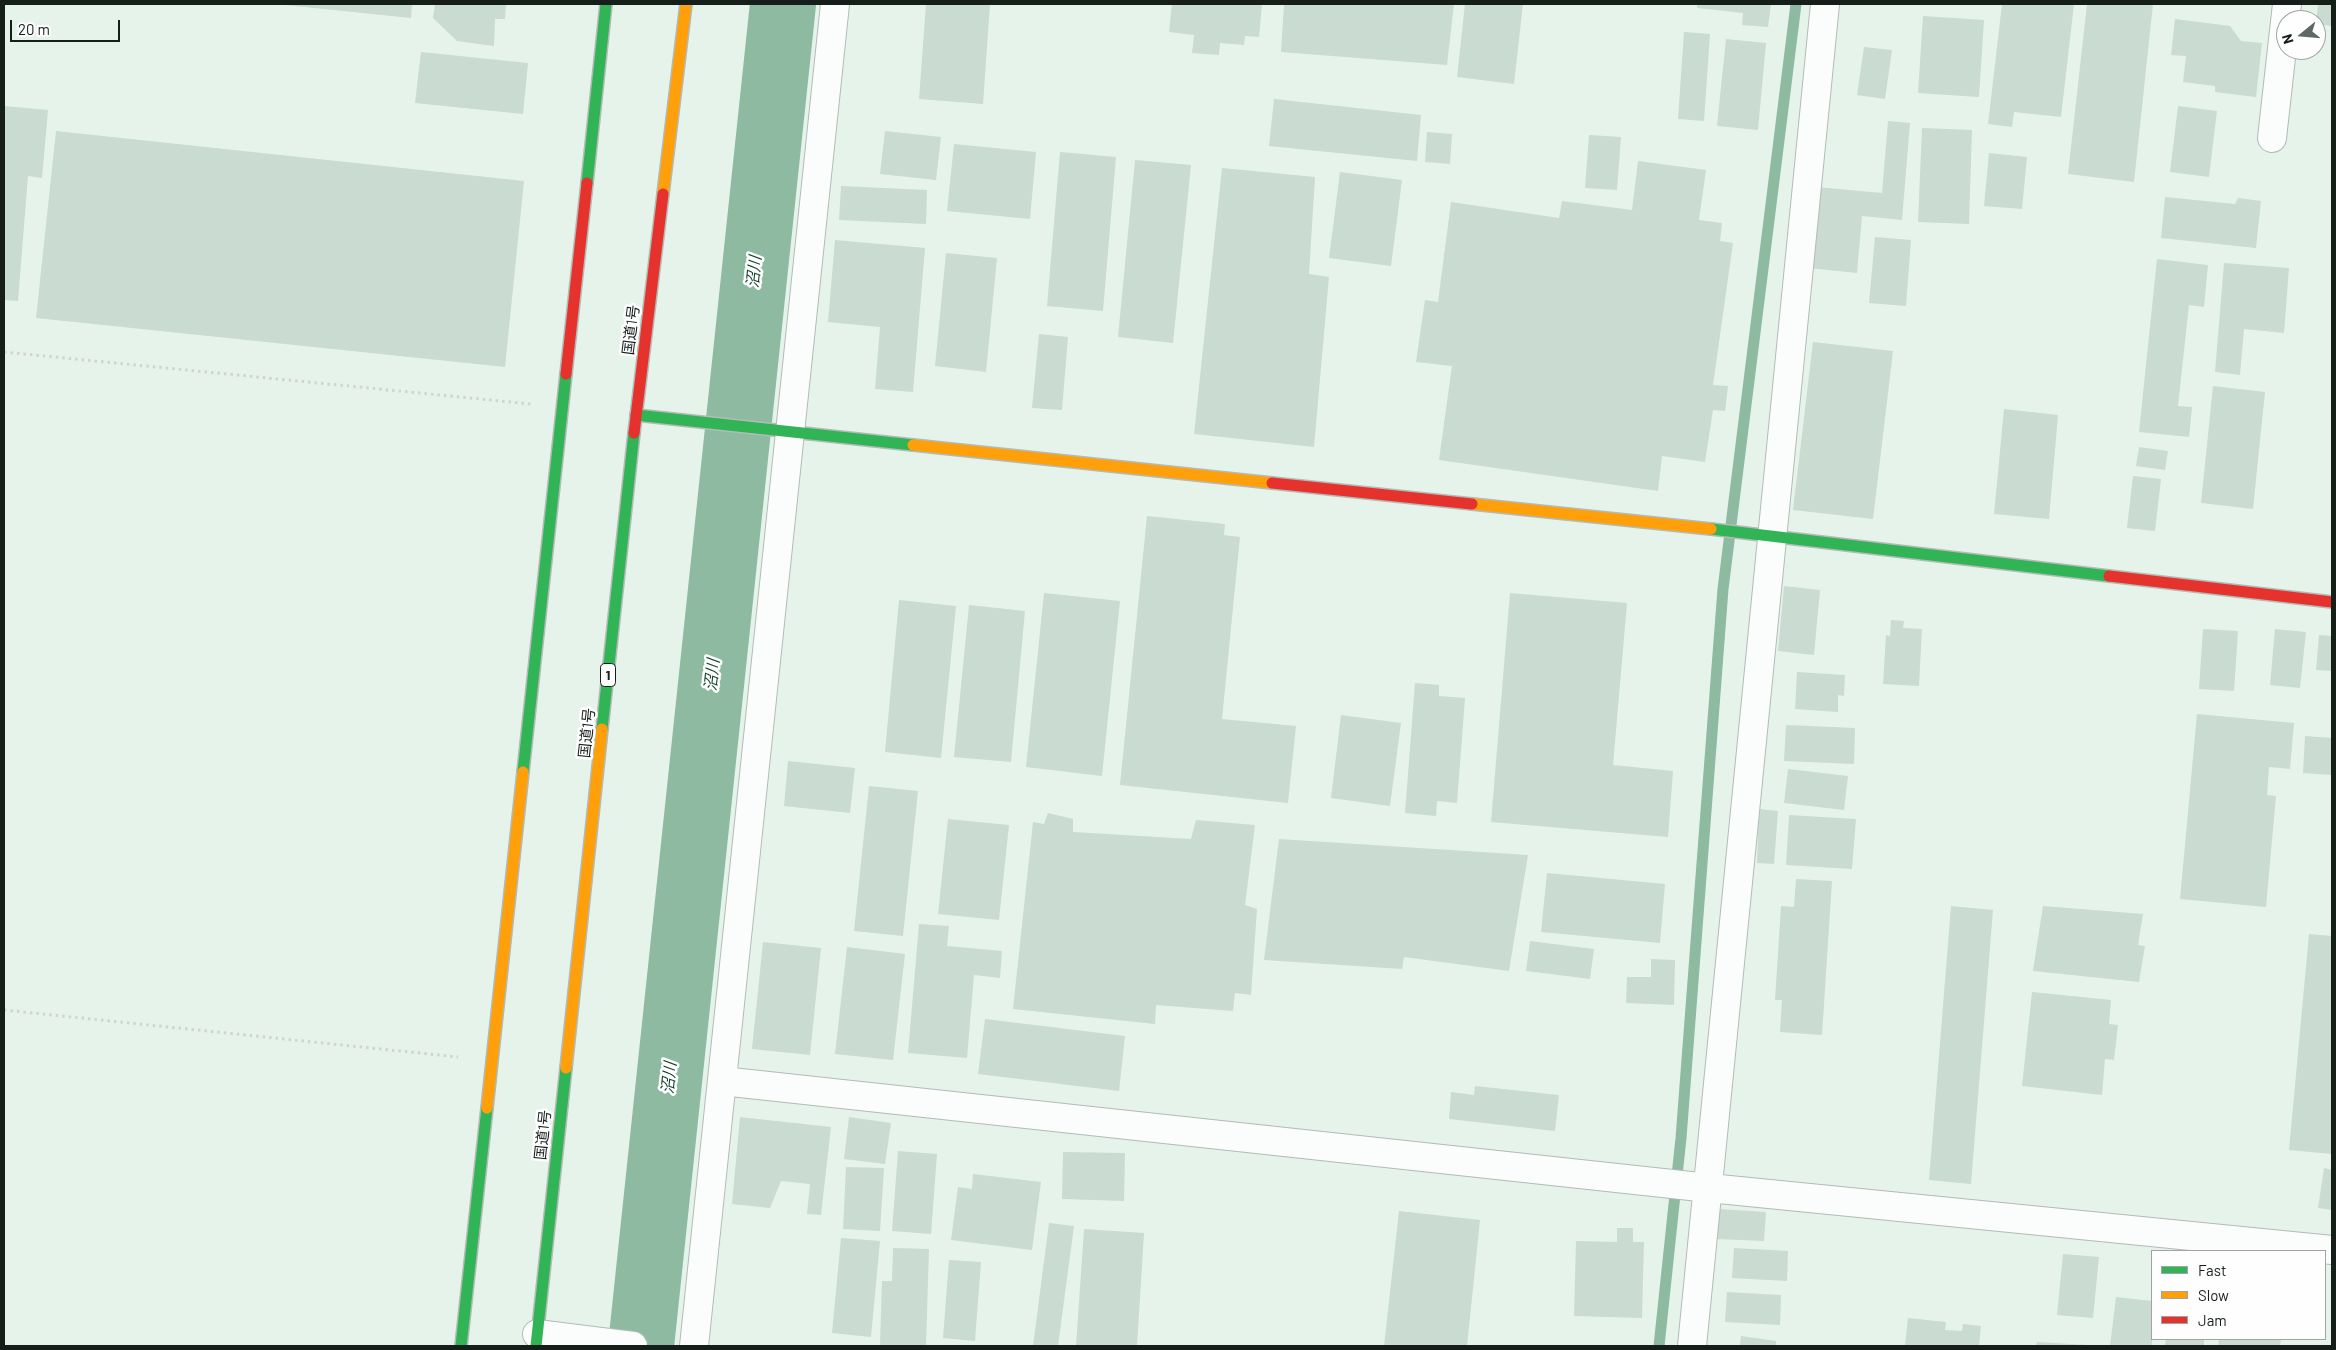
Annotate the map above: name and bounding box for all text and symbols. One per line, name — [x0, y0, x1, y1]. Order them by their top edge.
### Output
scale bar — [12, 10, 122, 42]
north arrow — [2276, 10, 2326, 60]
text: 20 m — [18, 20, 50, 38]
text: N — [2278, 32, 2297, 46]
water label: 沼川 — [743, 255, 765, 289]
street label: 国道1号 — [619, 304, 643, 356]
water label: 沼川 — [701, 658, 723, 692]
road number: 1 — [600, 664, 616, 686]
street label: 国道1号 — [575, 707, 599, 759]
water label: 沼川 — [658, 1061, 680, 1095]
street label: 国道1号 — [531, 1109, 555, 1161]
legend — [2151, 1250, 2326, 1340]
text: Fast — [2198, 1261, 2226, 1279]
text: Slow — [2198, 1286, 2229, 1304]
text: Jam — [2198, 1311, 2227, 1329]

